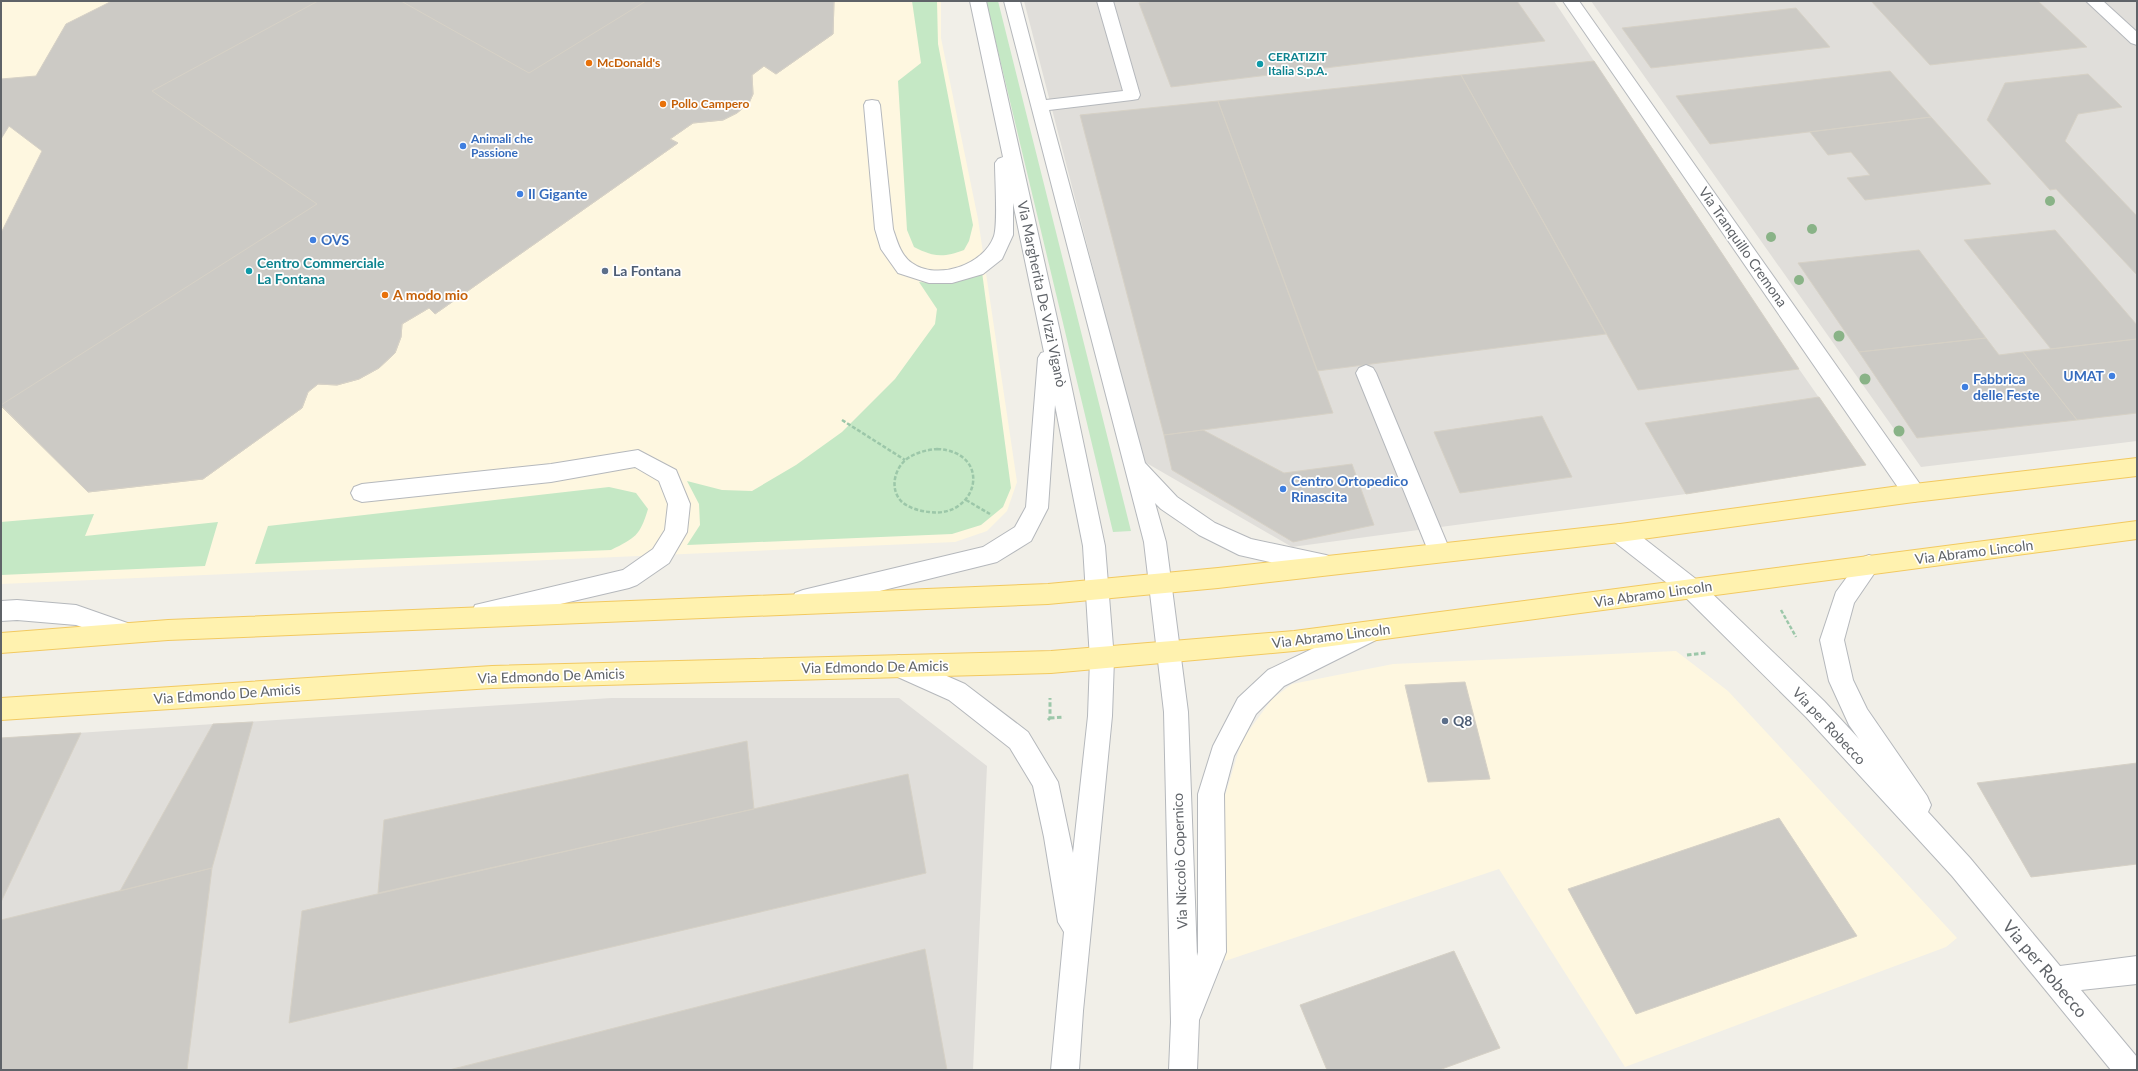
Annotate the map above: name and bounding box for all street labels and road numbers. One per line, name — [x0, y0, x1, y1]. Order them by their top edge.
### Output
street label: Via Tranquillo Cremona — [1696, 184, 1791, 310]
street label: Via Margherita De Vizzi Viganò — [1014, 199, 1071, 389]
street label: Via Abramo Lincoln — [1914, 536, 2034, 567]
street label: Via Abramo Lincoln — [1593, 577, 1713, 610]
street label: Via Abramo Lincoln — [1271, 620, 1391, 651]
street label: Via Edmondo De Amicis — [801, 657, 949, 676]
street label: Via Edmondo De Amicis — [477, 664, 625, 687]
street label: Via Edmondo De Amicis — [153, 680, 301, 707]
street label: Via per Robecco — [1789, 683, 1870, 768]
street label: Via Niccolò Copernico — [1169, 793, 1190, 929]
street label: Via per Robecco — [1998, 916, 2092, 1022]

